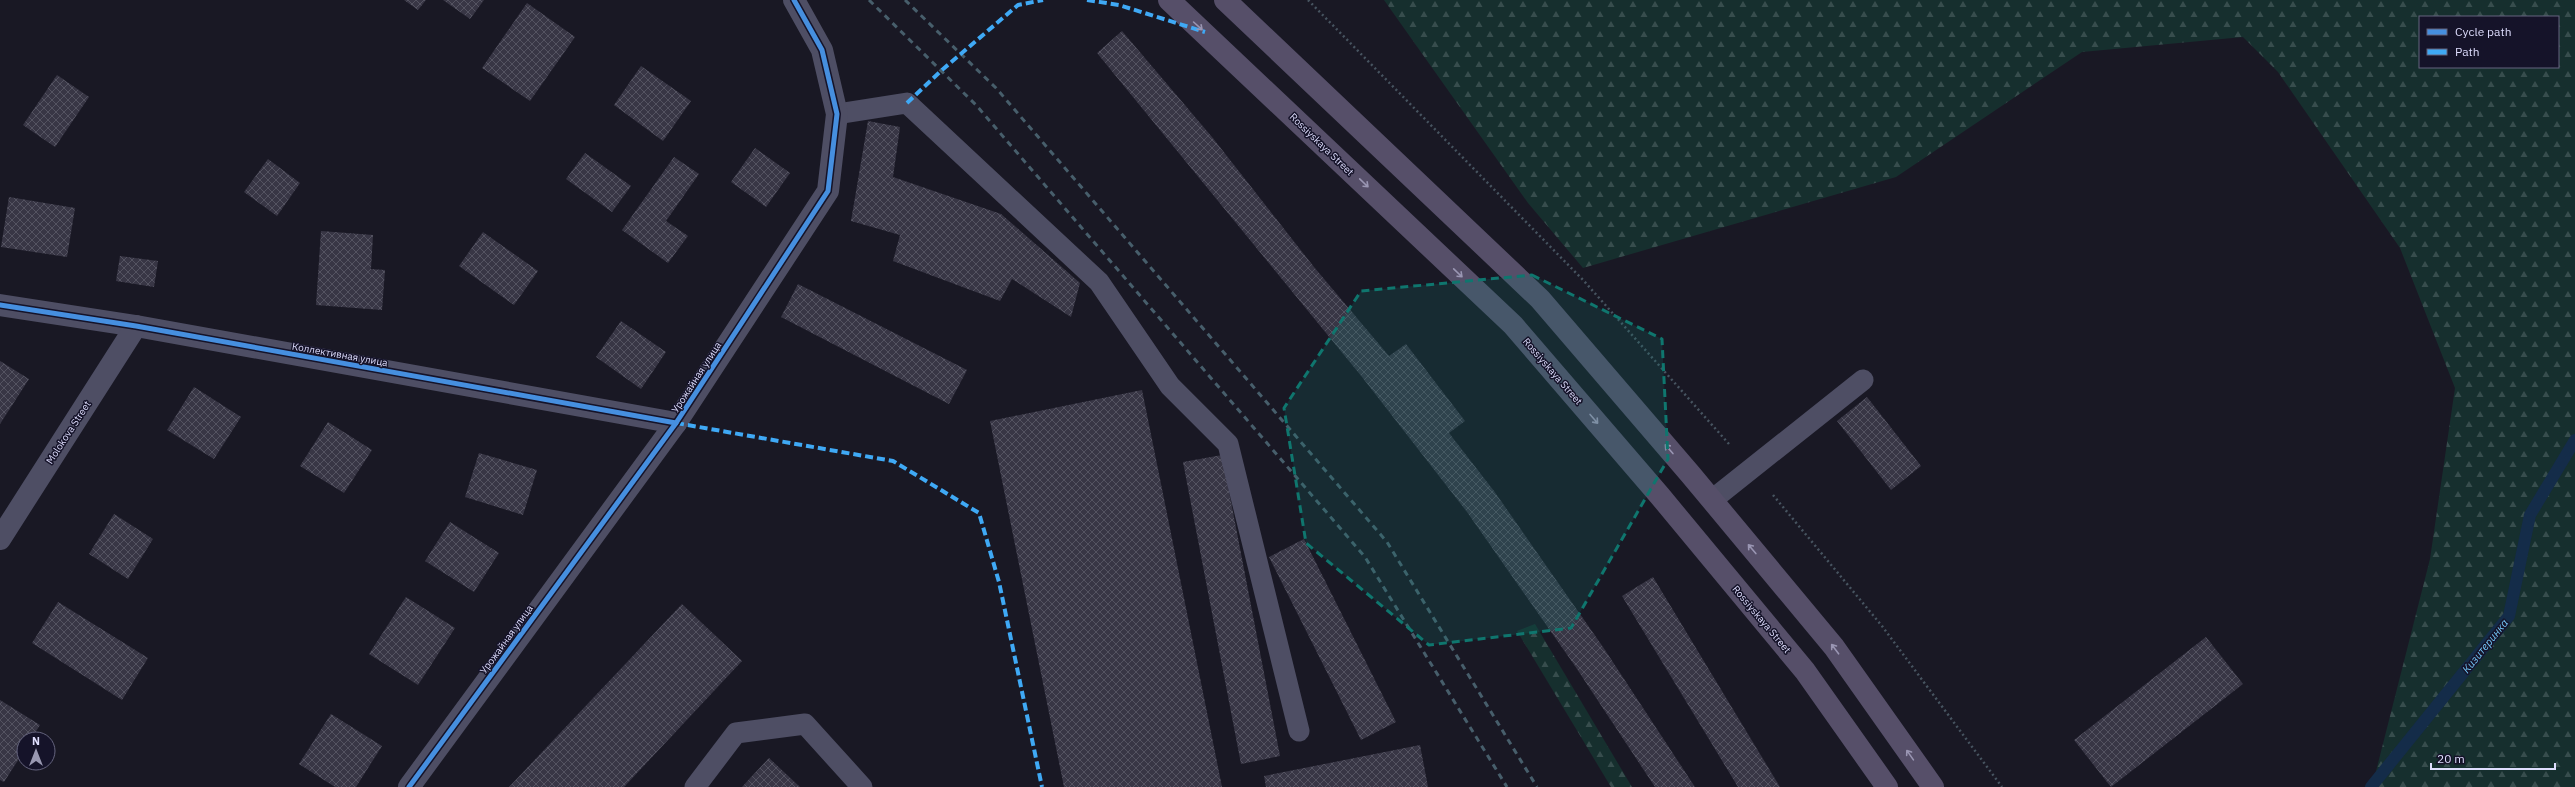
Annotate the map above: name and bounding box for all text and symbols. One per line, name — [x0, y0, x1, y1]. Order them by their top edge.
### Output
legend — [2419, 16, 2559, 68]
one-way arrow — [1193, 22, 1203, 31]
text: Cycle path — [2455, 24, 2512, 39]
text: Path — [2455, 44, 2480, 59]
street label: Rossiyskaya Street — [1287, 110, 1357, 179]
one-way arrow — [1358, 178, 1368, 187]
one-way arrow — [1453, 268, 1463, 278]
street label: Rossiyskaya Street — [1520, 335, 1586, 408]
street label: Урожайная улица — [669, 339, 725, 415]
street label: Коллективная улица — [291, 340, 389, 369]
street label: Molokova Street — [43, 398, 94, 466]
one-way arrow — [1589, 414, 1598, 424]
one-way arrow — [1664, 444, 1673, 454]
one-way arrow — [1748, 543, 1757, 554]
street label: Rossiyskaya Street — [1730, 583, 1794, 656]
street label: Урожайная улица — [477, 602, 536, 676]
water label: Кизитеринка — [2459, 616, 2511, 676]
one-way arrow — [1831, 644, 1839, 655]
north arrow — [16, 731, 56, 771]
text: N — [32, 734, 40, 748]
scale bar — [2431, 745, 2555, 771]
one-way arrow — [1906, 750, 1914, 761]
text: 20 m — [2437, 751, 2465, 766]

